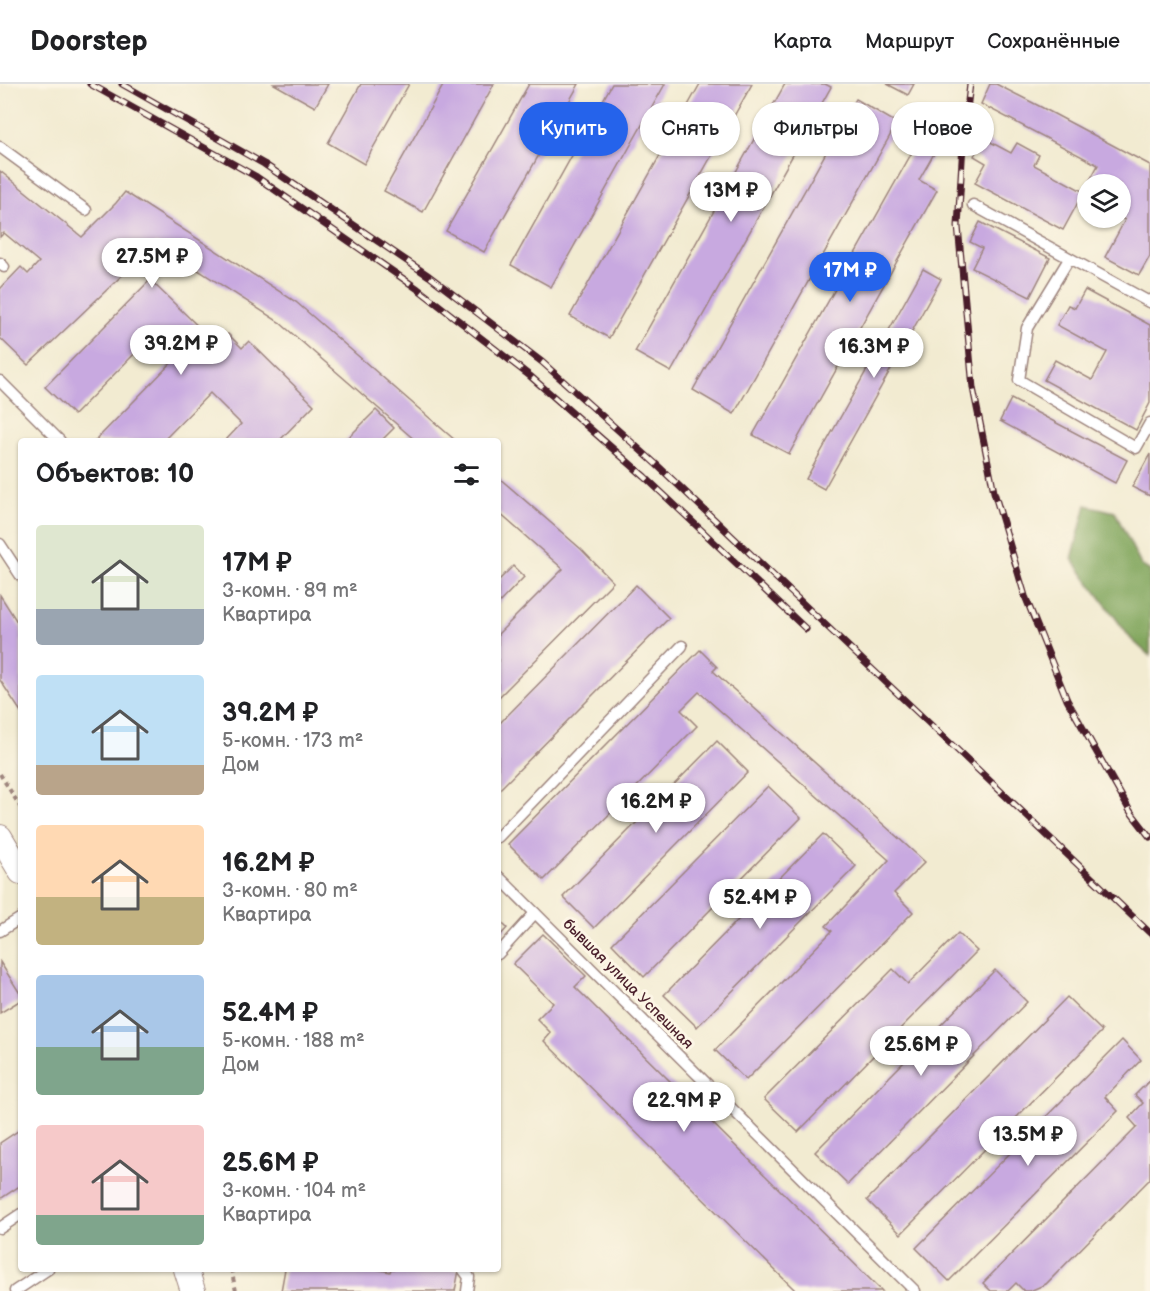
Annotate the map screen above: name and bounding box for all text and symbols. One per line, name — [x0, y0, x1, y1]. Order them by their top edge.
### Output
text: Doorstep — [30, 25, 147, 58]
text: Карта — [773, 29, 832, 54]
text: Маршрут — [865, 29, 954, 54]
text: Сохранённые — [987, 29, 1120, 54]
chip: Купить — [519, 102, 628, 156]
chip: Снять — [640, 102, 740, 156]
chip: Фильтры — [752, 102, 879, 156]
chip: Новое — [891, 102, 994, 156]
pin: 13M ₽ — [689, 172, 773, 223]
map controls — [1077, 174, 1131, 228]
button: layers — [1077, 174, 1131, 228]
text: 13M ₽ — [704, 179, 758, 203]
pin: 27.5M ₽ — [97, 238, 207, 289]
text: 27.5M ₽ — [116, 245, 188, 269]
pin: 17M ₽ — [808, 252, 892, 303]
text: 17M ₽ — [823, 259, 877, 283]
pin: 39.2M ₽ — [126, 325, 236, 376]
pin: 16.3M ₽ — [819, 328, 929, 379]
text: 39.2M ₽ — [144, 332, 218, 356]
text: 16.3M ₽ — [839, 335, 909, 359]
icon: filters — [450, 458, 483, 491]
text: Объектов: 10 — [36, 459, 194, 490]
text: 17M ₽ — [222, 548, 292, 579]
icon: home — [84, 549, 156, 621]
text: 3-комн. · 89 m² — [222, 579, 358, 603]
text: Квартира — [222, 603, 312, 627]
text: 39.2M ₽ — [222, 698, 318, 729]
icon: home — [84, 699, 156, 771]
text: 5-комн. · 173 m² — [222, 729, 363, 753]
text: Дом — [222, 753, 260, 777]
pin: 16.2M ₽ — [601, 783, 711, 834]
text: 16.2M ₽ — [620, 790, 692, 814]
text: 16.2M ₽ — [222, 848, 315, 879]
icon: home — [84, 849, 156, 921]
text: 3-комн. · 80 m² — [222, 879, 358, 903]
pin: 52.4M ₽ — [705, 879, 815, 930]
text: 52.4M ₽ — [723, 886, 797, 910]
text: Квартира — [222, 903, 312, 927]
street label: бывшая улица Успешная — [559, 915, 697, 1053]
text: 52.4M ₽ — [222, 998, 318, 1029]
icon: home — [84, 999, 156, 1071]
pin: 25.6M ₽ — [866, 1026, 976, 1077]
text: 5-комн. · 188 m² — [222, 1029, 365, 1053]
text: 25.6M ₽ — [884, 1033, 958, 1057]
text: Дом — [222, 1053, 260, 1077]
pin: 22.9M ₽ — [629, 1082, 739, 1133]
text: 22.9M ₽ — [647, 1089, 721, 1113]
pin: 13.5M ₽ — [973, 1116, 1083, 1167]
text: 13.5M ₽ — [993, 1123, 1063, 1147]
text: 25.6M ₽ — [222, 1148, 319, 1179]
icon: home — [84, 1149, 156, 1221]
text: 3-комн. · 104 m² — [222, 1179, 366, 1203]
text: Квартира — [222, 1203, 312, 1227]

